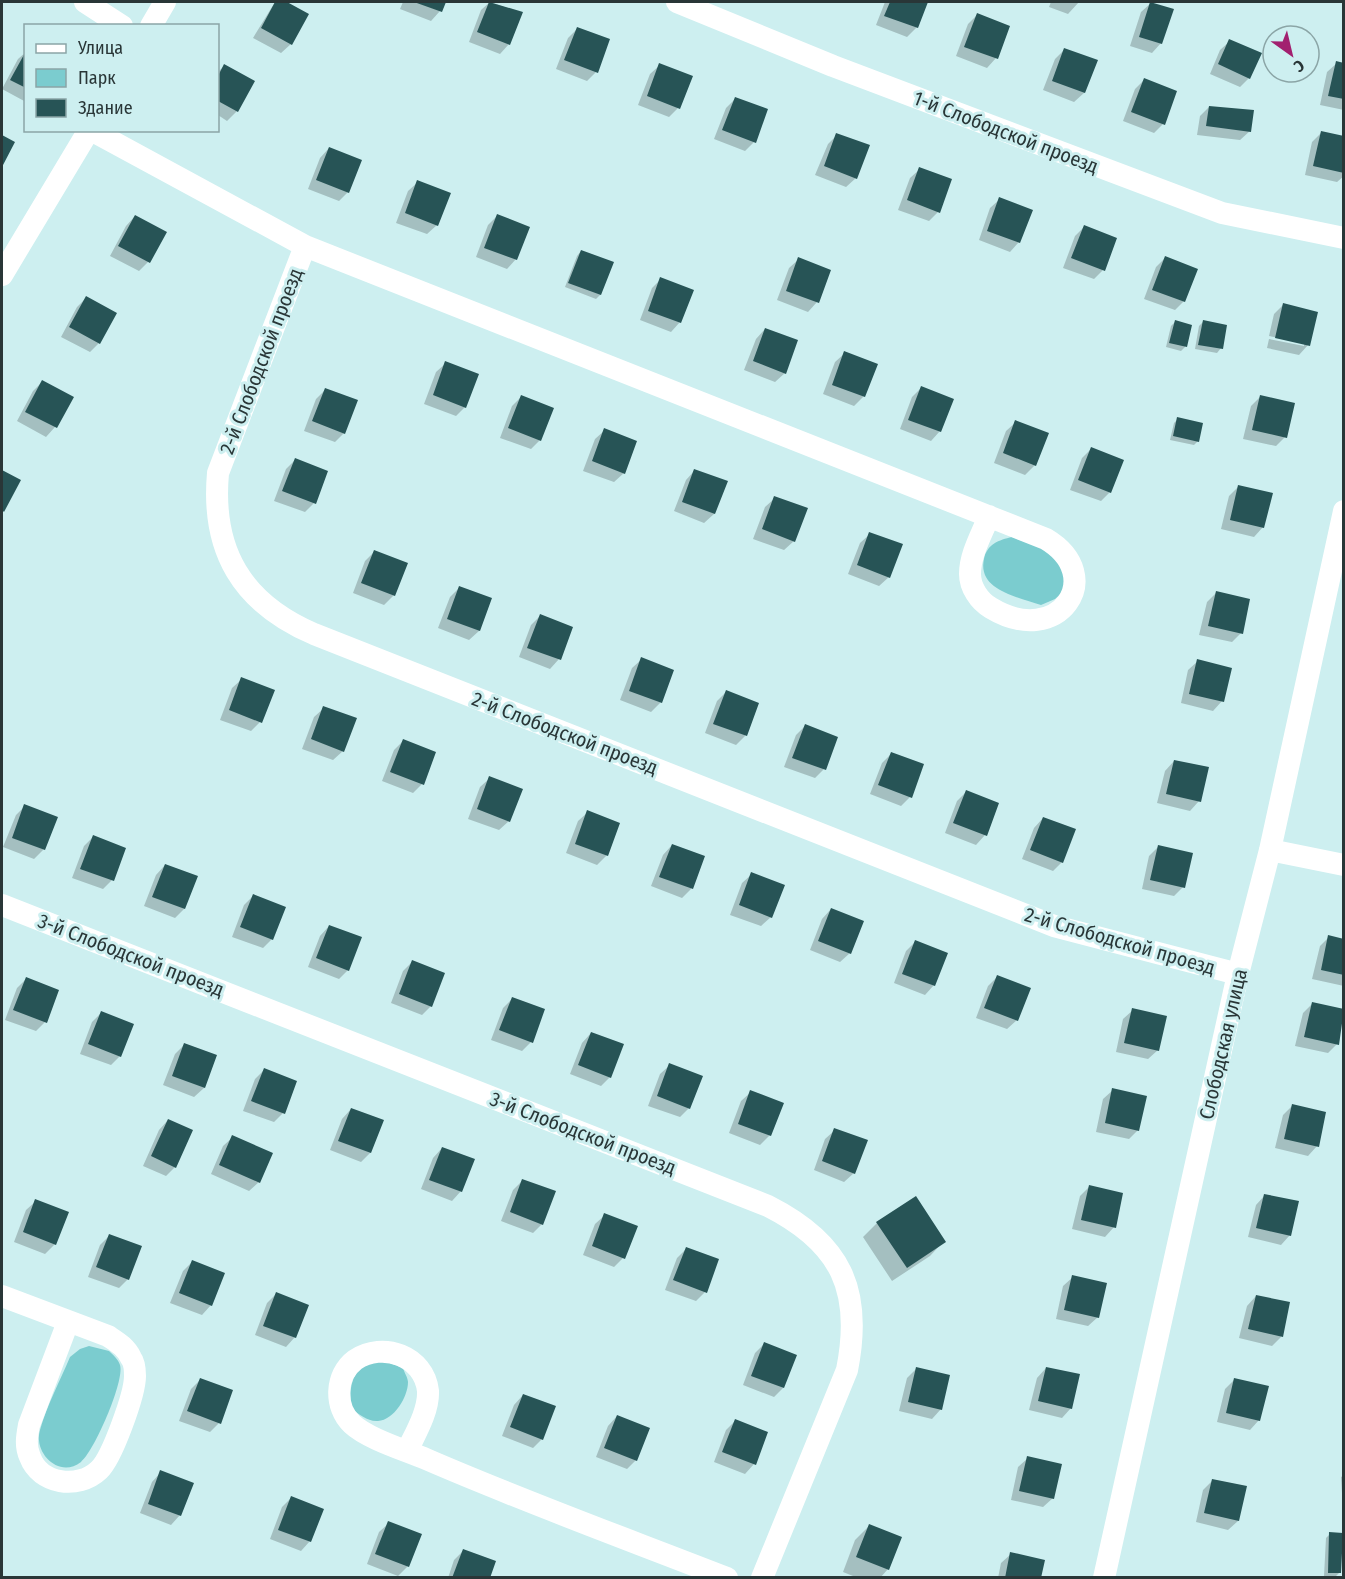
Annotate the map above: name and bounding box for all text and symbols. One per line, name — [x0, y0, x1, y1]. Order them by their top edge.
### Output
legend — [24, 24, 219, 132]
north arrow — [1261, 24, 1321, 84]
text: Улица — [77, 37, 123, 59]
text: С — [1290, 56, 1308, 77]
text: Парк — [78, 67, 116, 89]
street label: 1-й Слободской проезд — [910, 86, 1102, 178]
text: Здание — [78, 97, 133, 119]
street label: 2-й Слободской проезд — [214, 265, 308, 457]
street label: 2-й Слободской проезд — [469, 686, 661, 780]
street label: 2-й Слободской проезд — [1022, 902, 1218, 980]
street label: 3-й Слободской проезд — [35, 908, 227, 1002]
street label: Слободская улица — [1194, 966, 1252, 1122]
street label: 3-й Слободской проезд — [487, 1086, 679, 1180]

